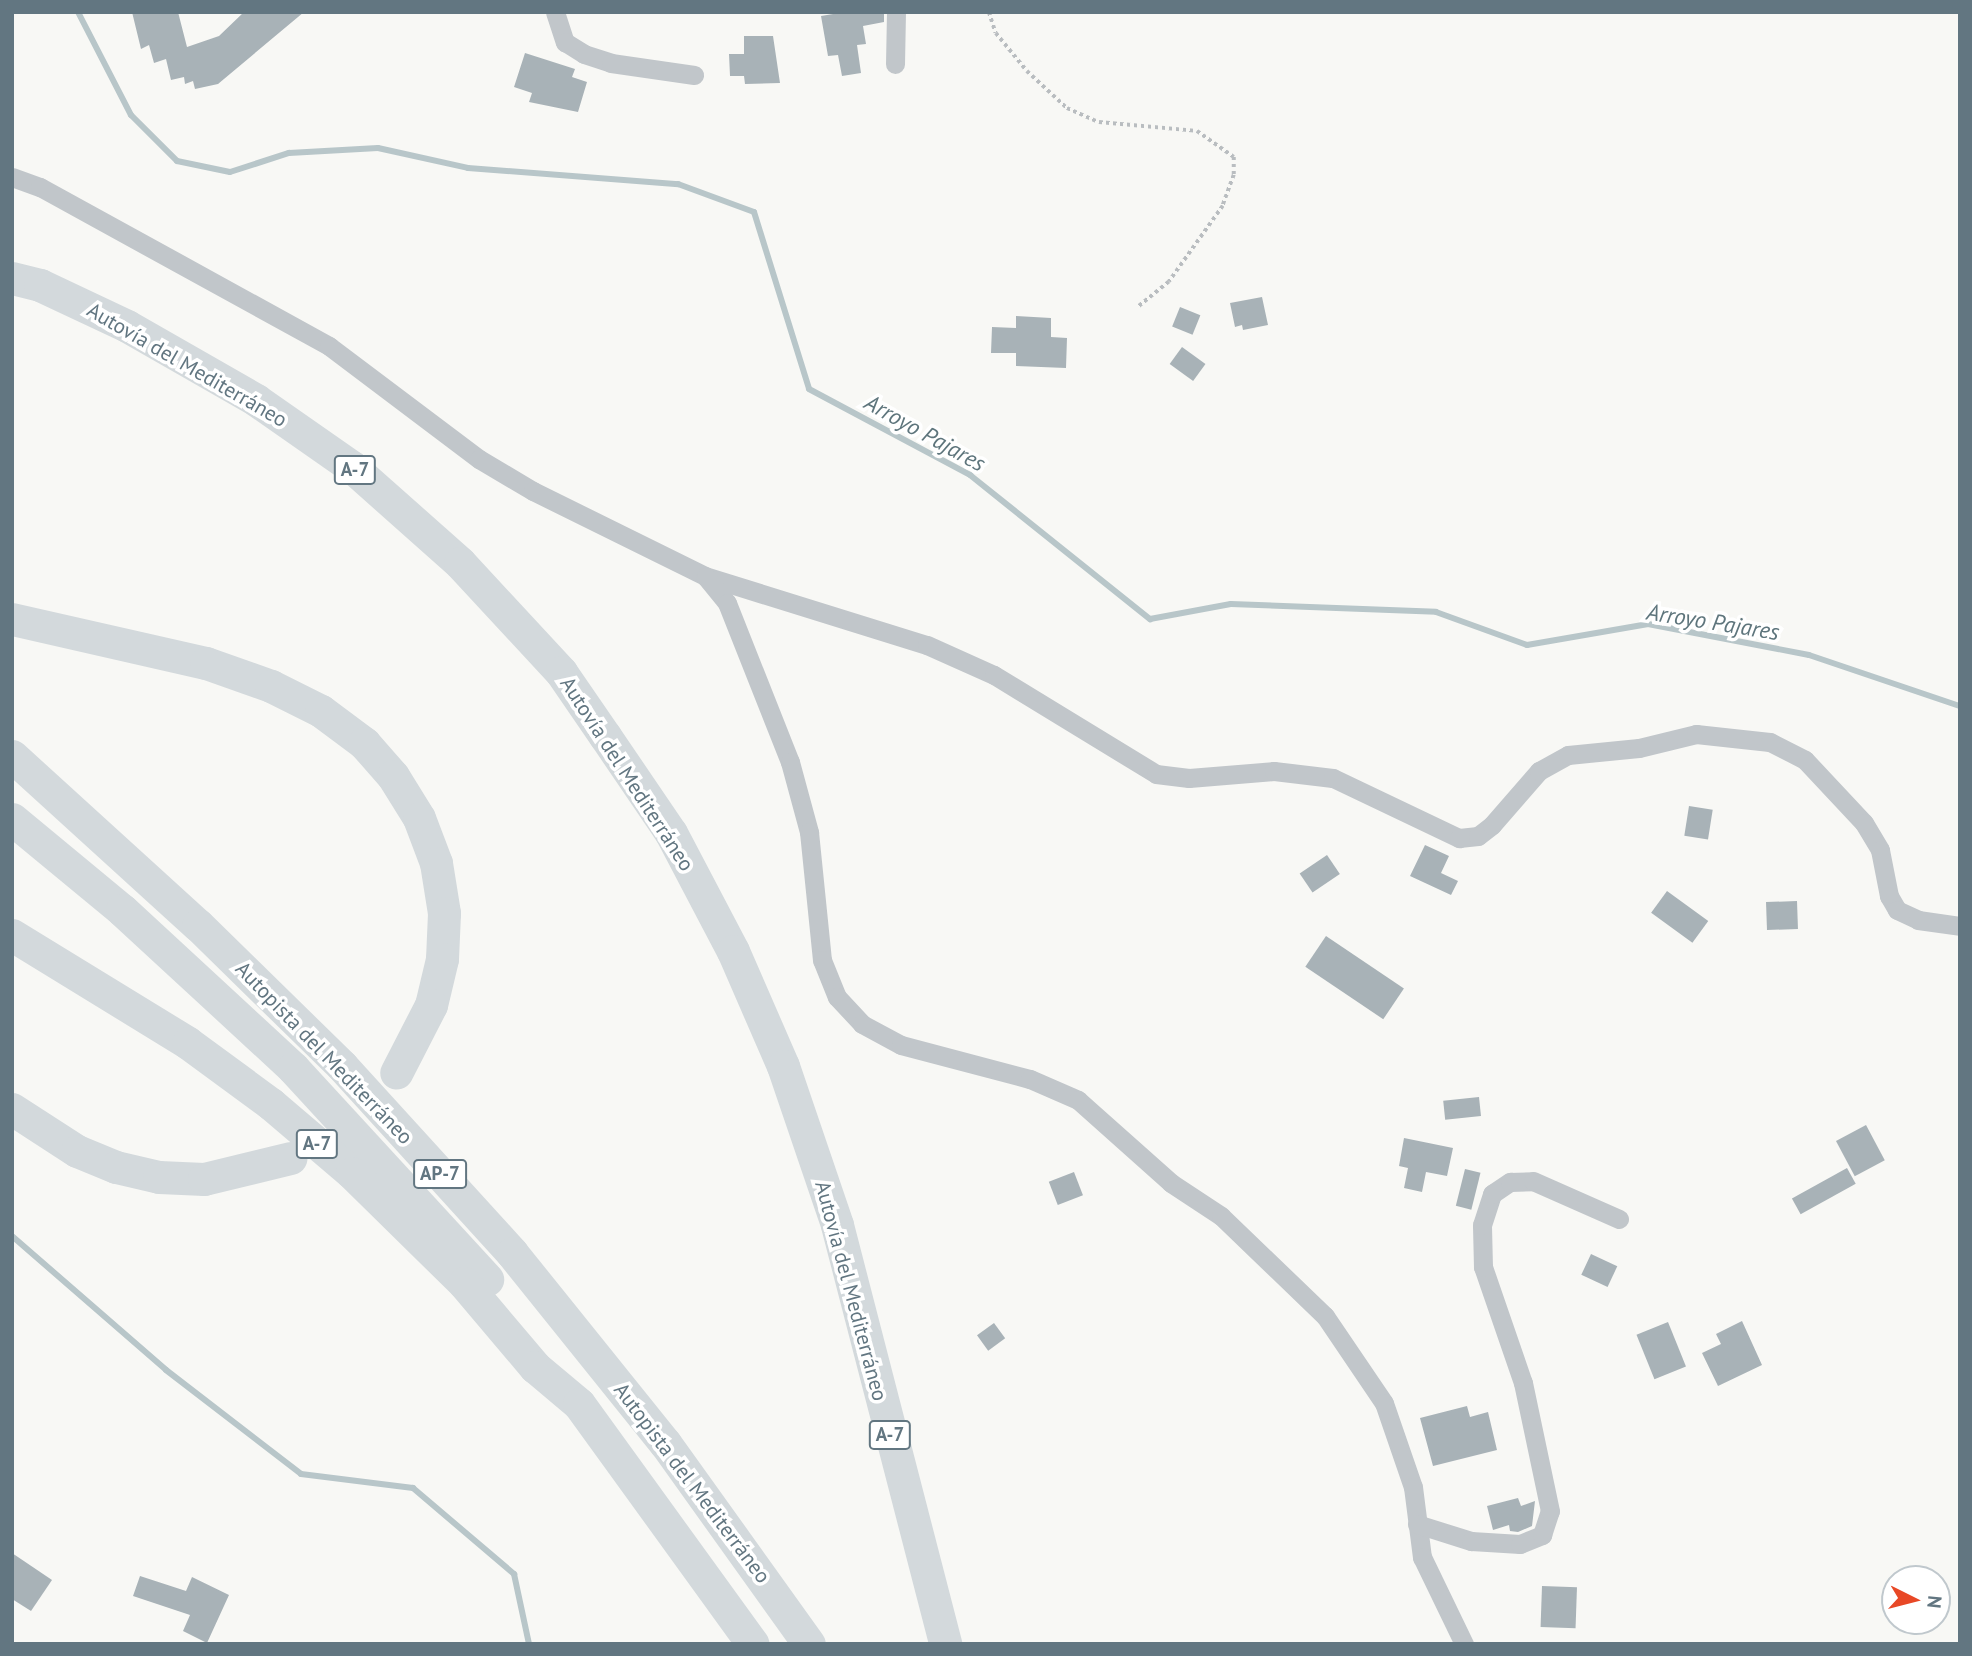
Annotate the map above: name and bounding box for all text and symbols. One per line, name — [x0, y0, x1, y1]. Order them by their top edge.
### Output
street label: Autovía del Mediterráneo — [83, 297, 291, 433]
water label: Arroyo Pajares — [860, 388, 990, 478]
road number: A-7 — [332, 454, 378, 485]
water label: Arroyo Pajares — [1645, 598, 1781, 646]
street label: Autovía del Mediterráneo — [555, 672, 699, 876]
street label: Autopista del Mediterráneo — [230, 956, 418, 1150]
road number: A-7 — [294, 1128, 340, 1160]
road number: AP-7 — [412, 1158, 468, 1190]
street label: Autovía del Mediterráneo — [810, 1178, 892, 1404]
street label: Autopista del Mediterráneo — [608, 1378, 776, 1588]
road number: A-7 — [867, 1420, 913, 1450]
north arrow — [1881, 1565, 1951, 1635]
text: N — [1922, 1595, 1947, 1609]

